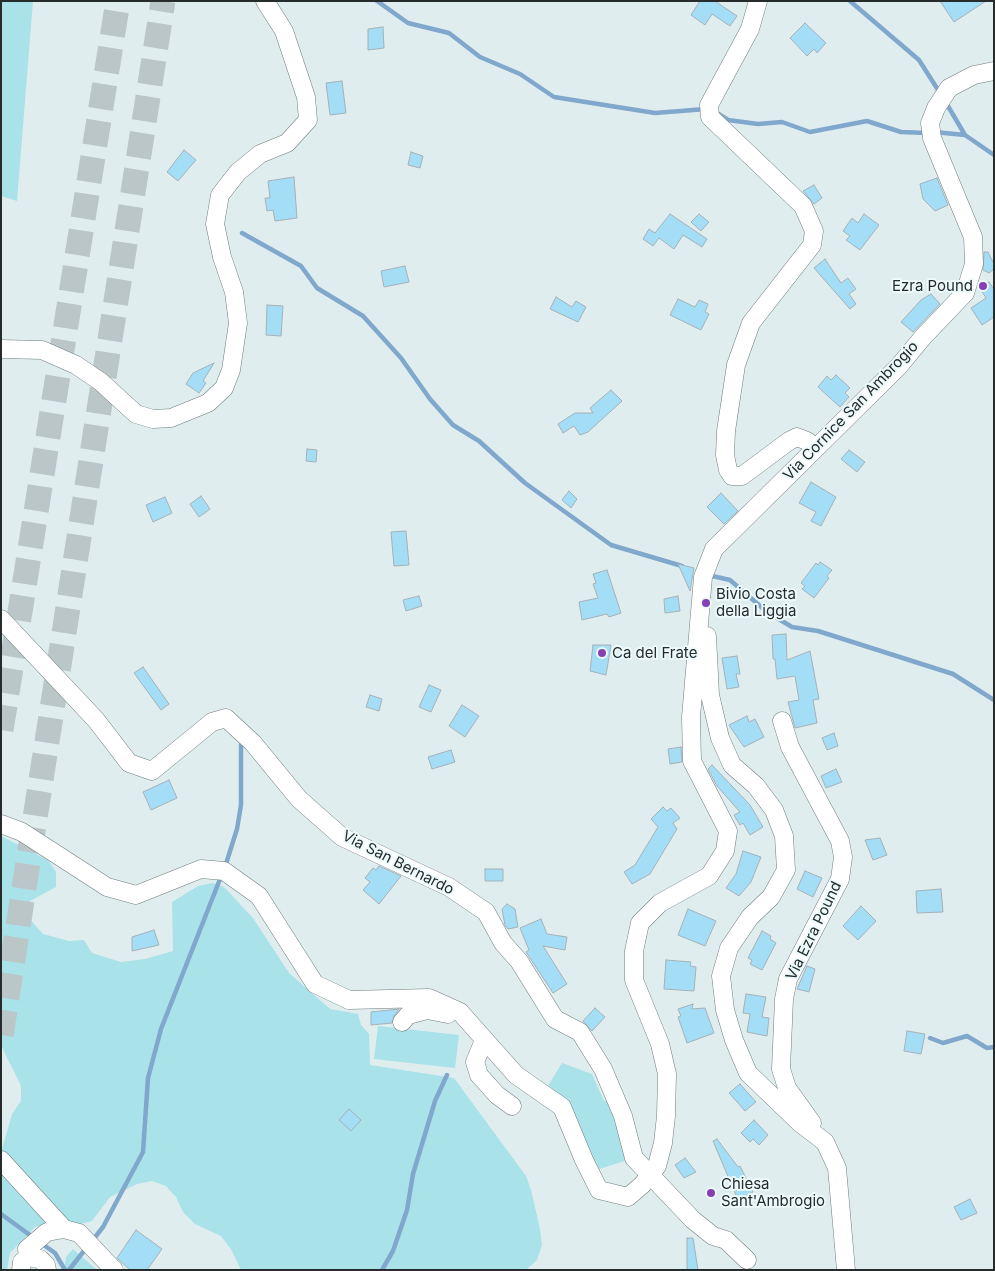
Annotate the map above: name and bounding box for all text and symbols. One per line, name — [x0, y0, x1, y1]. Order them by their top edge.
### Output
place label: Ezra Pound — [892, 277, 973, 295]
marker: Ezra Pound — [977, 280, 989, 292]
street label: Via Cornice San Ambrogio — [780, 338, 922, 484]
place label: Bivio Costa della Liggia — [716, 585, 796, 620]
marker: Bivio Costa della Liggia — [700, 597, 712, 609]
place label: Ca del Frate — [612, 644, 697, 662]
marker: Ca del Frate — [596, 647, 608, 659]
street label: Via San Bernardo — [339, 827, 457, 899]
street label: Via Ezra Pound — [782, 879, 846, 983]
place label: Chiesa Sant'Ambrogio — [721, 1175, 825, 1210]
marker: Chiesa Sant'Ambrogio — [705, 1187, 717, 1199]

